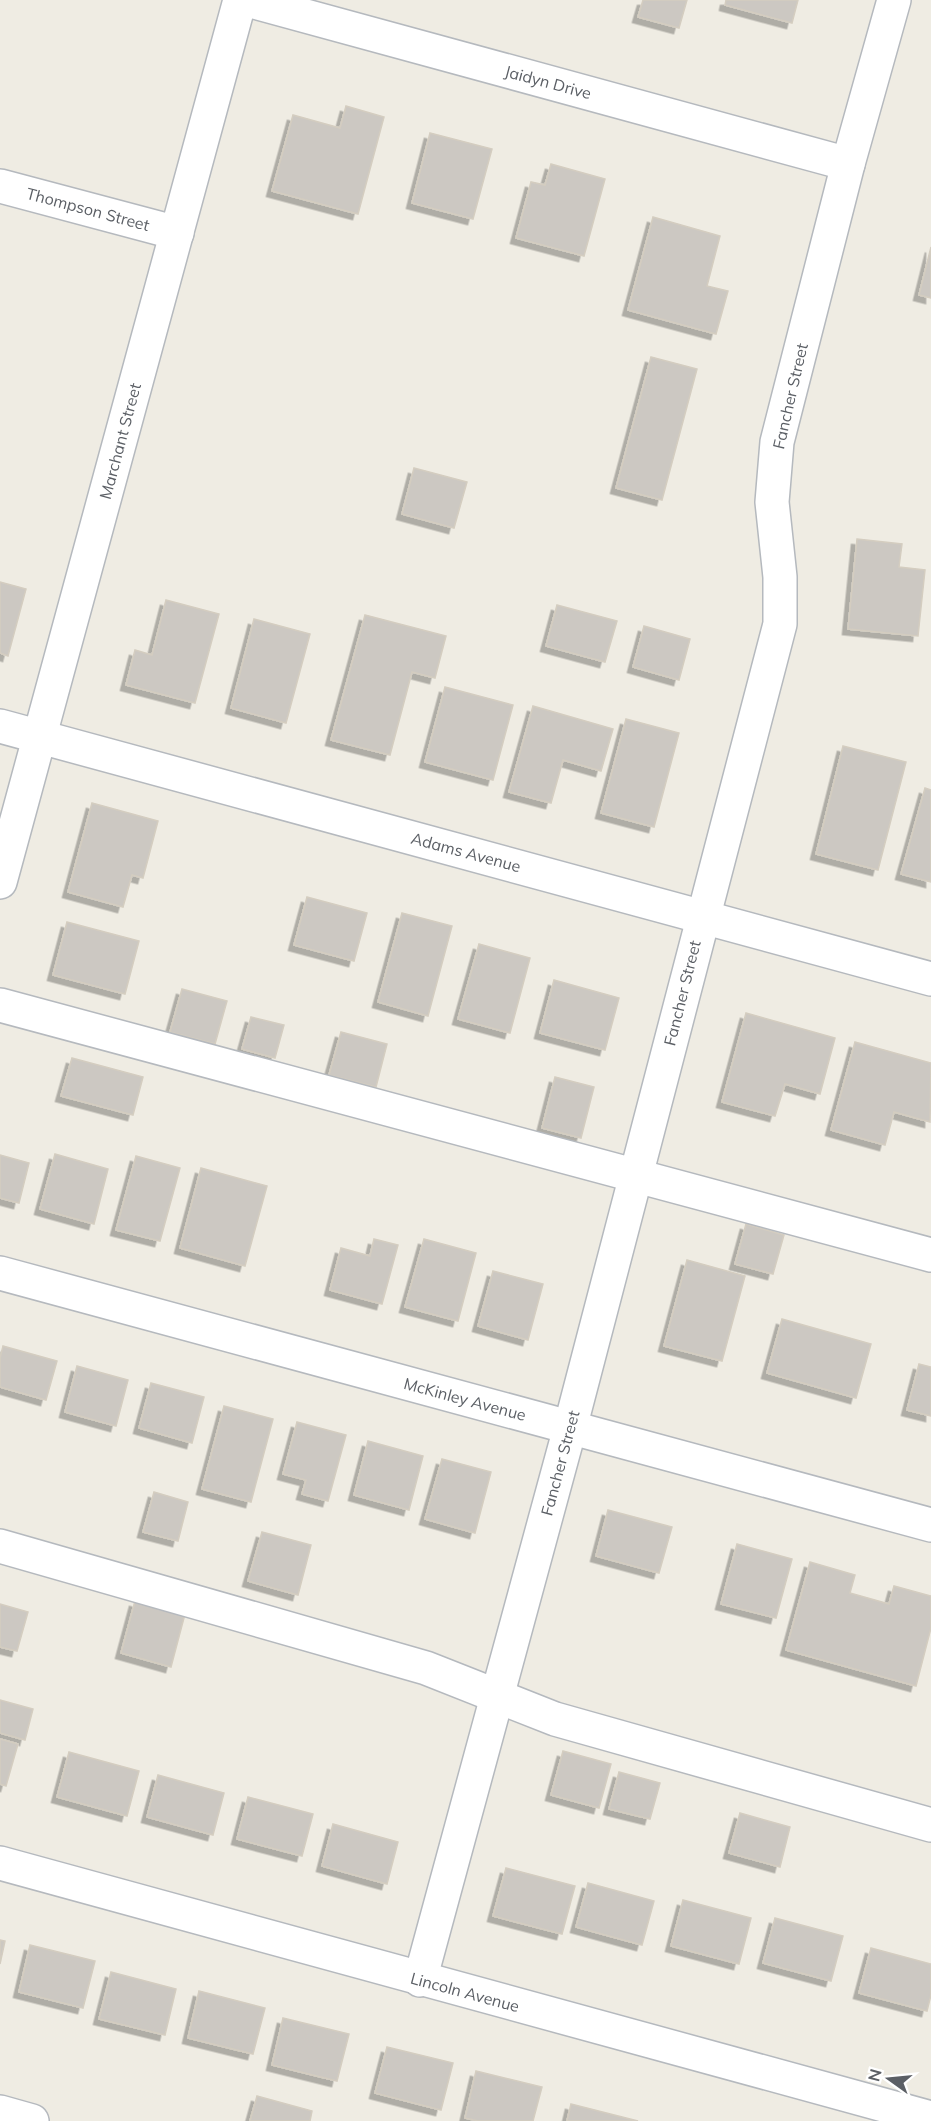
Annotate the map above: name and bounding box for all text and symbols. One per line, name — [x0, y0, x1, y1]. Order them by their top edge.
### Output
street label: Jaidyn Drive — [502, 61, 594, 103]
street label: Thompson Street — [24, 183, 152, 235]
street label: Fancher Street — [768, 341, 812, 451]
street label: Marchant Street — [95, 380, 145, 501]
street label: Adams Avenue — [409, 828, 523, 876]
street label: Fancher Street — [659, 938, 705, 1048]
street label: McKinley Avenue — [402, 1373, 528, 1425]
street label: Fancher Street — [536, 1408, 584, 1518]
street label: Lincoln Avenue — [408, 1968, 522, 2016]
north arrow — [859, 2049, 919, 2109]
text: N — [863, 2067, 886, 2084]

